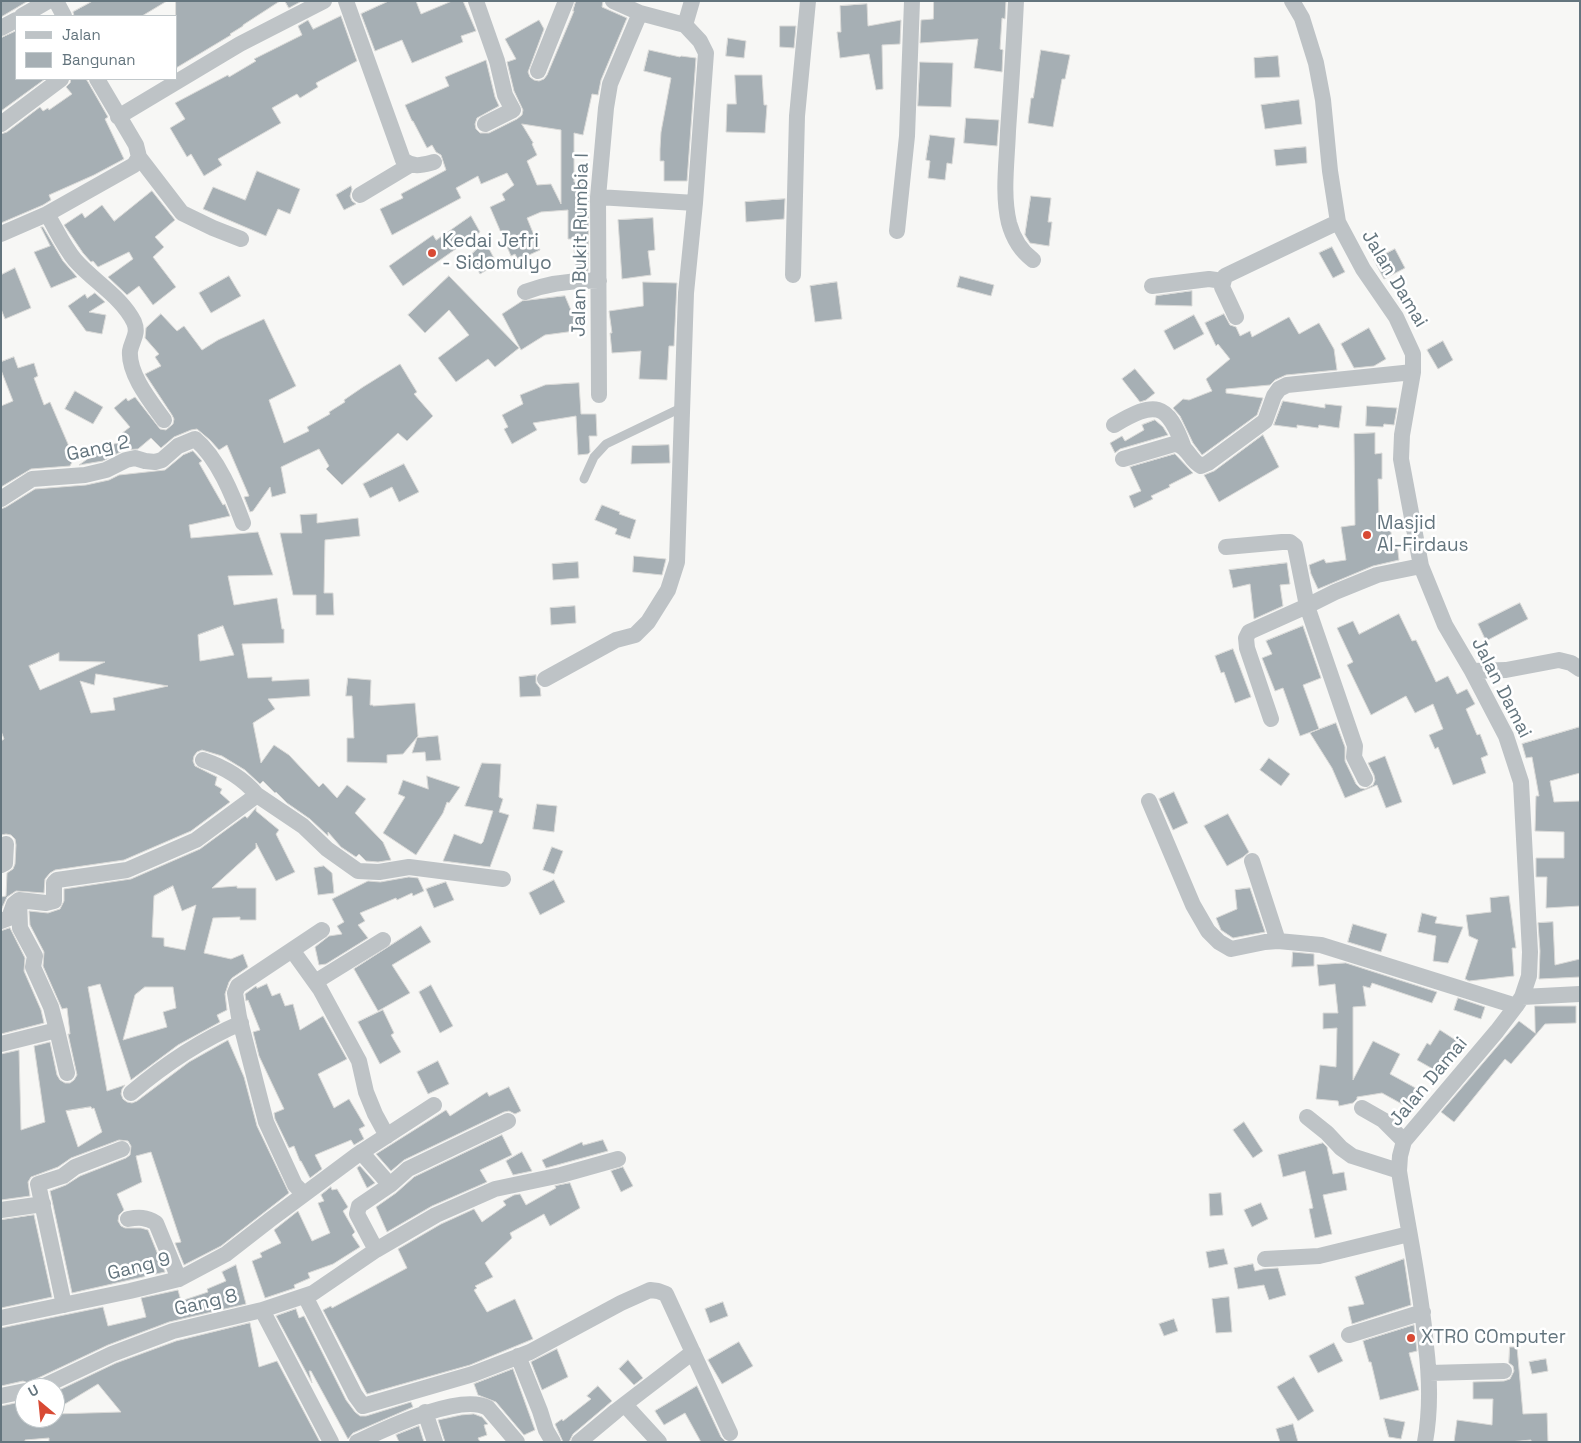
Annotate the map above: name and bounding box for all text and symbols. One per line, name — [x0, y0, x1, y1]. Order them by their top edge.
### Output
legend — [15, 15, 178, 80]
text: Jalan — [62, 25, 101, 44]
text: Bangunan — [62, 50, 136, 69]
street label: Jalan Bukit Rumbia I — [568, 153, 594, 337]
street label: Jalan Damai — [1356, 226, 1432, 332]
place label: Kedai Jefri - Sidomulyo — [442, 231, 552, 275]
marker: Kedai Jefri - Sidomulyo — [426, 247, 438, 259]
street label: Gang 2 — [65, 431, 131, 467]
place label: Masjid Al-Firdaus — [1377, 513, 1469, 557]
marker: Masjid Al-Firdaus — [1361, 529, 1373, 541]
street label: Jalan Damai — [1466, 634, 1536, 742]
street label: Jalan Damai — [1385, 1033, 1473, 1131]
street label: Gang 9 — [105, 1248, 173, 1286]
street label: Gang 8 — [172, 1285, 240, 1321]
place label: XTRO COmputer — [1421, 1327, 1566, 1349]
marker: XTRO COmputer — [1405, 1332, 1417, 1344]
north arrow — [15, 1378, 65, 1428]
text: U — [25, 1380, 42, 1401]

